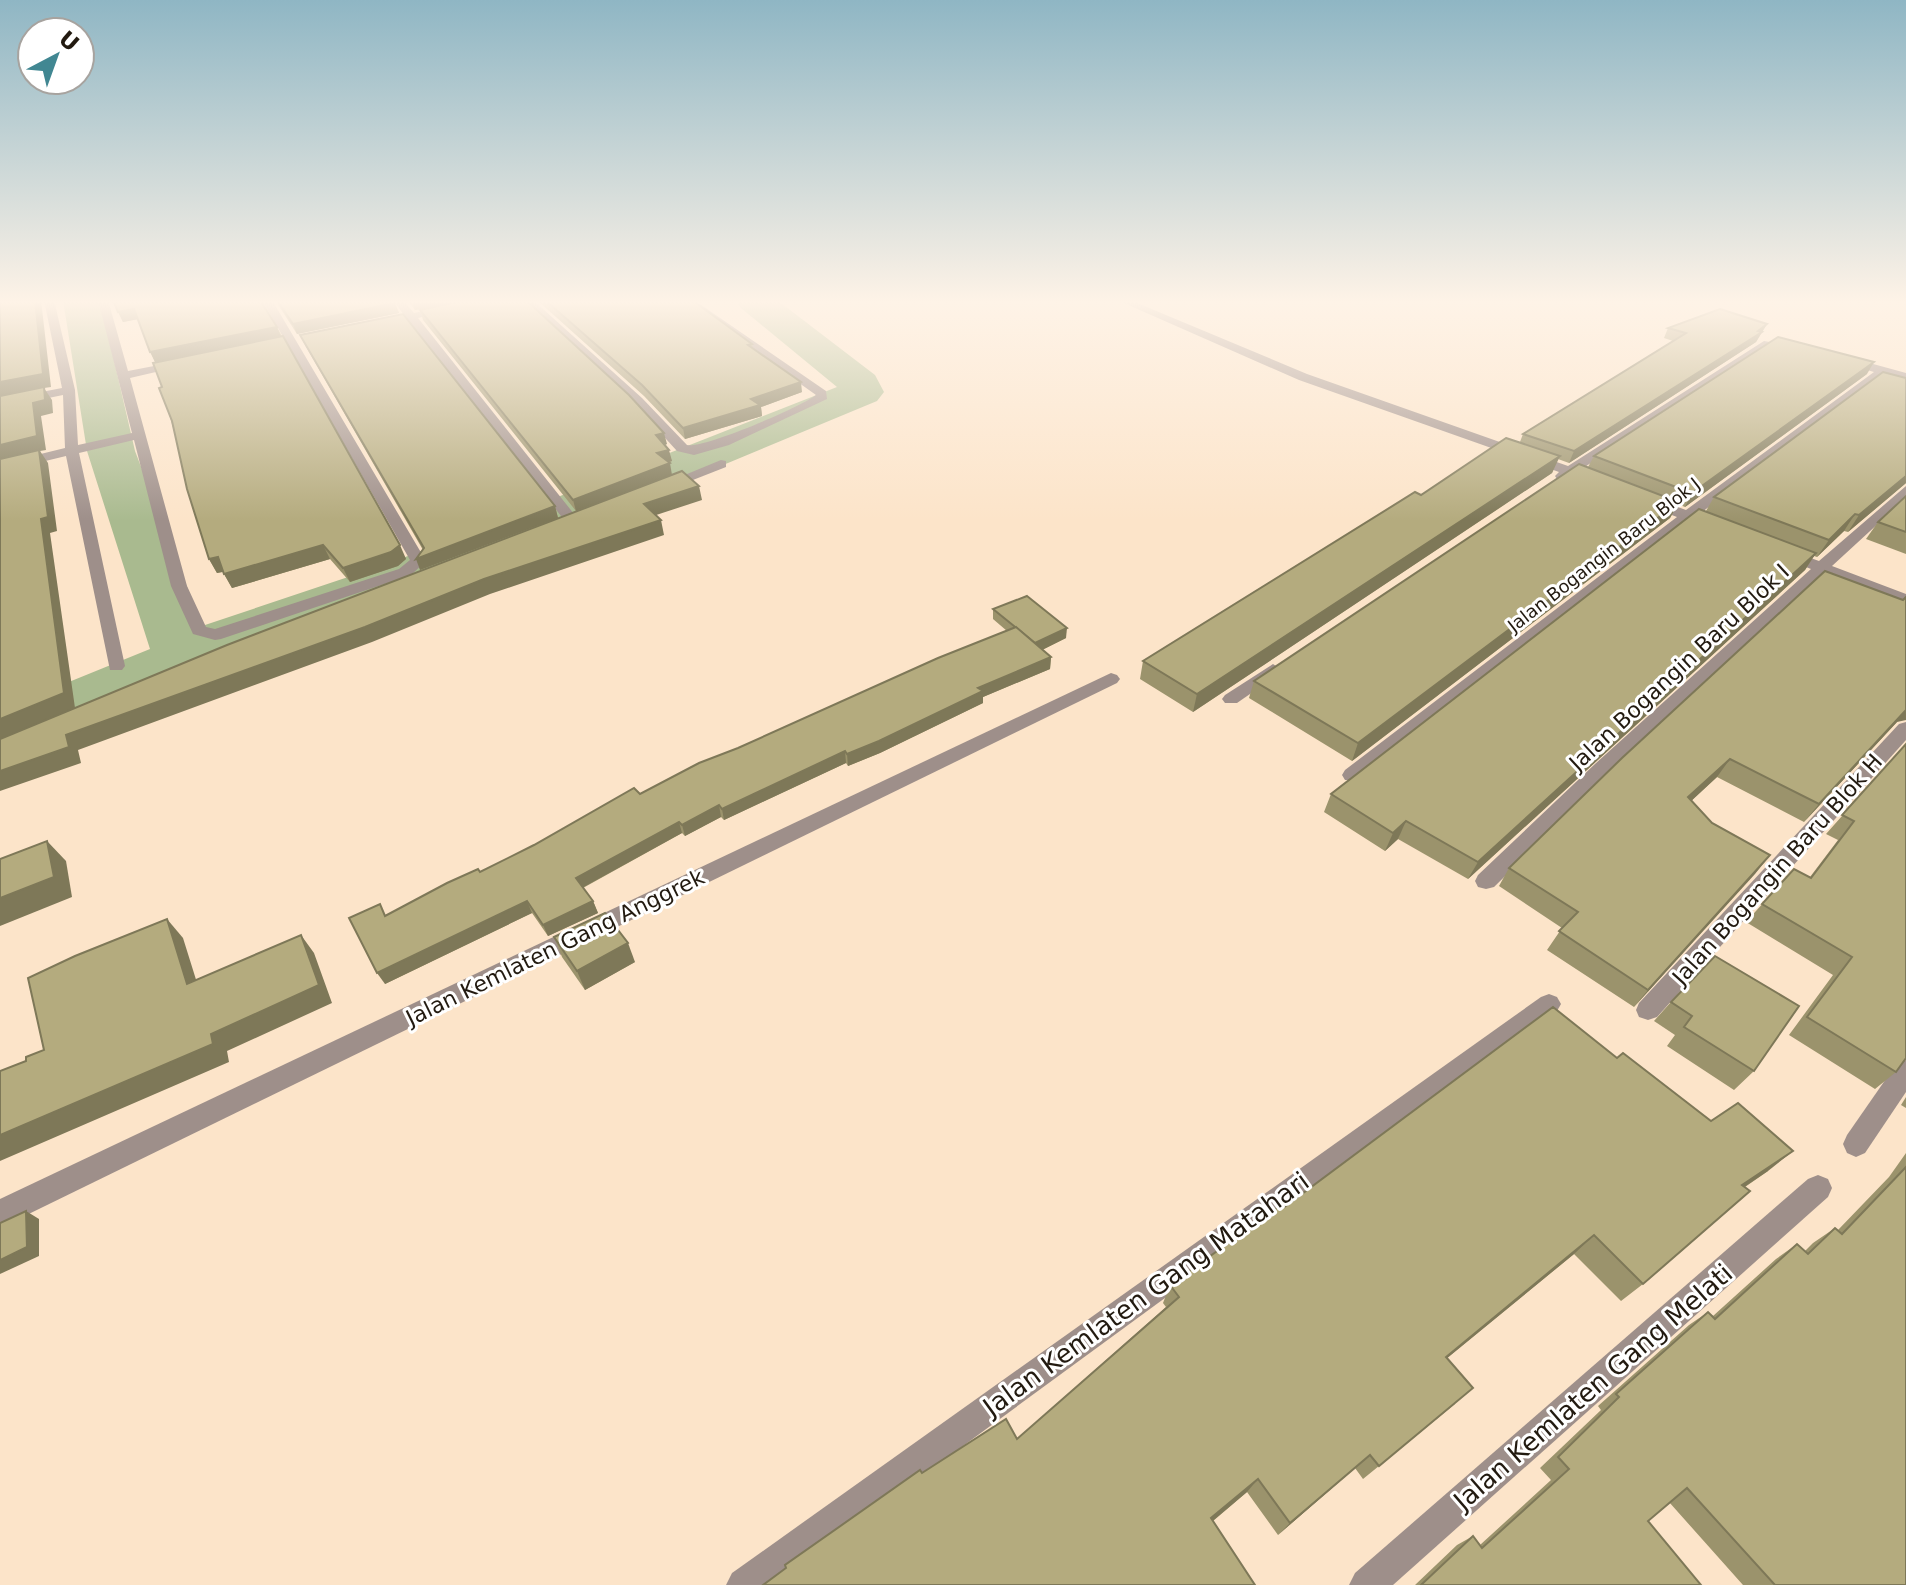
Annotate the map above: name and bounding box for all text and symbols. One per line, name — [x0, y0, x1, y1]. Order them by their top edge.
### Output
north arrow — [16, 16, 96, 96]
text: U — [54, 26, 84, 57]
street label: Jalan Bogangin Baru Blok J — [1503, 473, 1704, 637]
street label: Jalan Bogangin Baru Blok I — [1563, 559, 1794, 777]
street label: Jalan Bogangin Baru Blok H — [1666, 749, 1887, 991]
street label: Jalan Kemlaten Gang Anggrek — [400, 864, 709, 1032]
street label: Jalan Kemlaten Gang Matahari — [976, 1166, 1315, 1423]
street label: Jalan Kemlaten Gang Melati — [1446, 1258, 1738, 1517]

